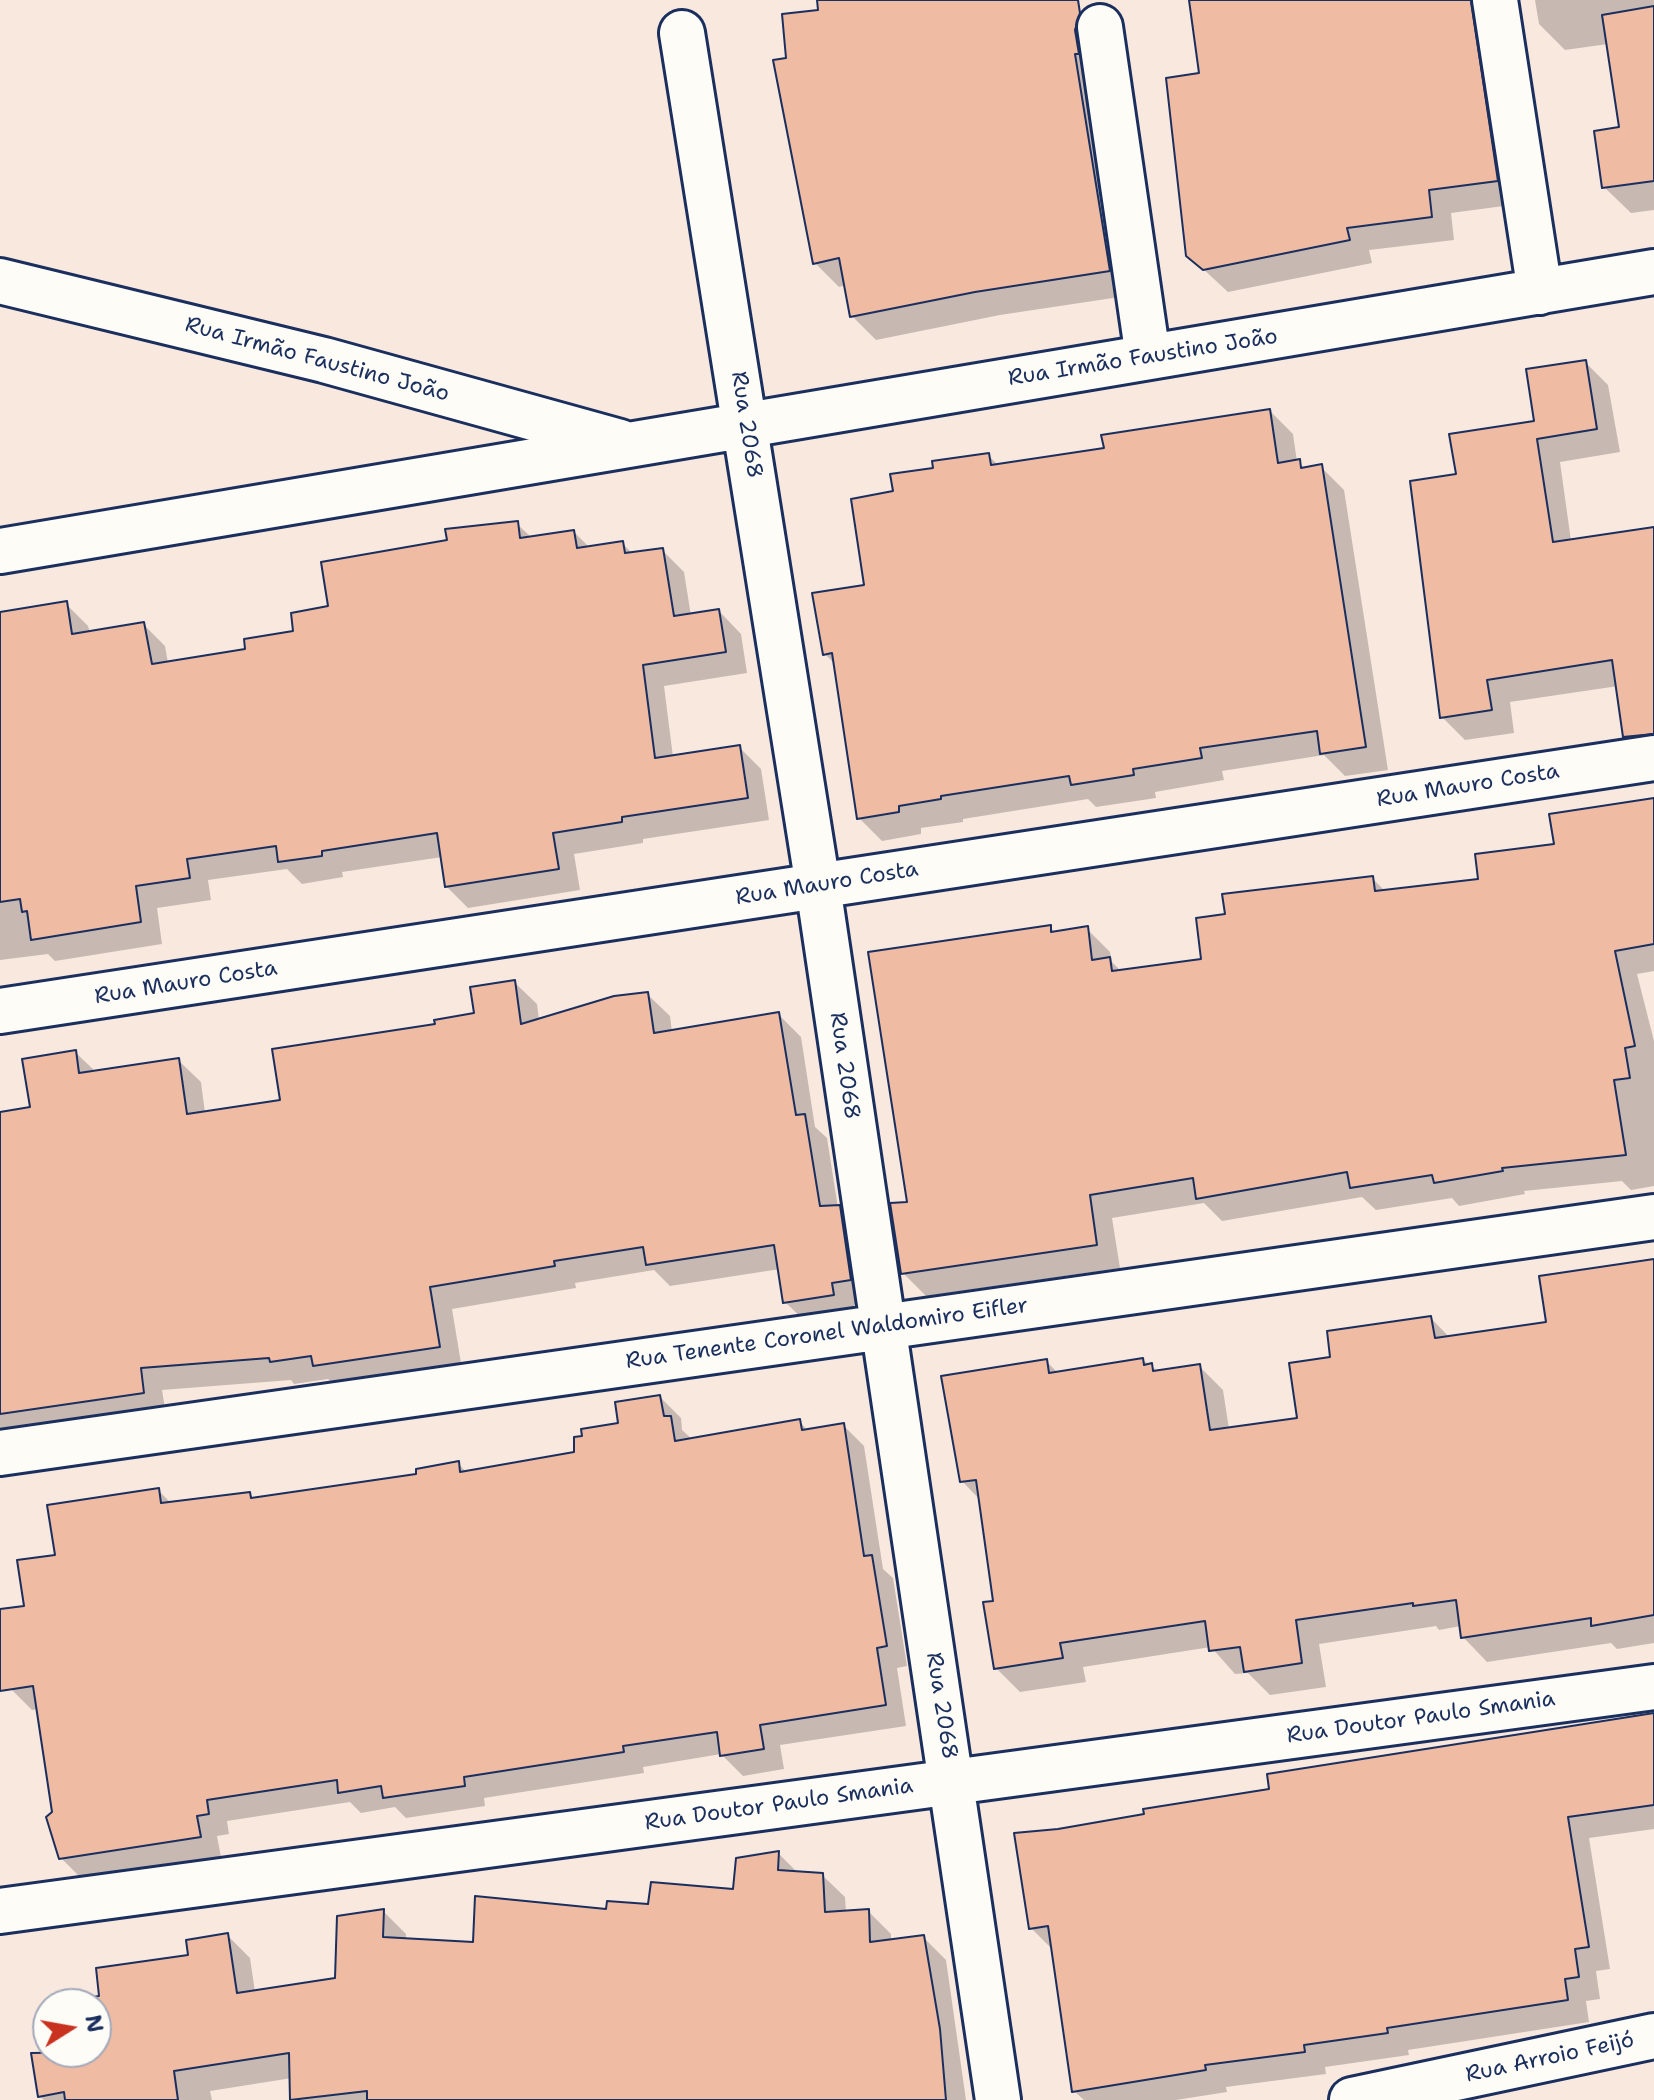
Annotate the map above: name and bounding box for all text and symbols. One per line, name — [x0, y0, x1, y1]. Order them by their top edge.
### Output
street label: Rua Irmão Faustino João — [182, 312, 452, 408]
street label: Rua Irmão Faustino João — [1006, 324, 1280, 392]
street label: Rua 2068 — [725, 370, 767, 480]
street label: Rua Mauro Costa — [1375, 759, 1561, 813]
street label: Rua Mauro Costa — [734, 857, 920, 911]
street label: Rua Mauro Costa — [93, 956, 279, 1010]
street label: Rua 2068 — [823, 1011, 865, 1121]
street label: Rua Tenente Coronel Waldomiro Eifler — [624, 1293, 1030, 1375]
street label: Rua 2068 — [920, 1651, 962, 1761]
street label: Rua Doutor Paulo Smania — [1285, 1686, 1557, 1750]
street label: Rua Doutor Paulo Smania — [643, 1773, 915, 1837]
north arrow — [32, 1988, 112, 2068]
text: N — [78, 2012, 110, 2035]
street label: Rua Arroio Feijó — [1463, 2027, 1637, 2089]

